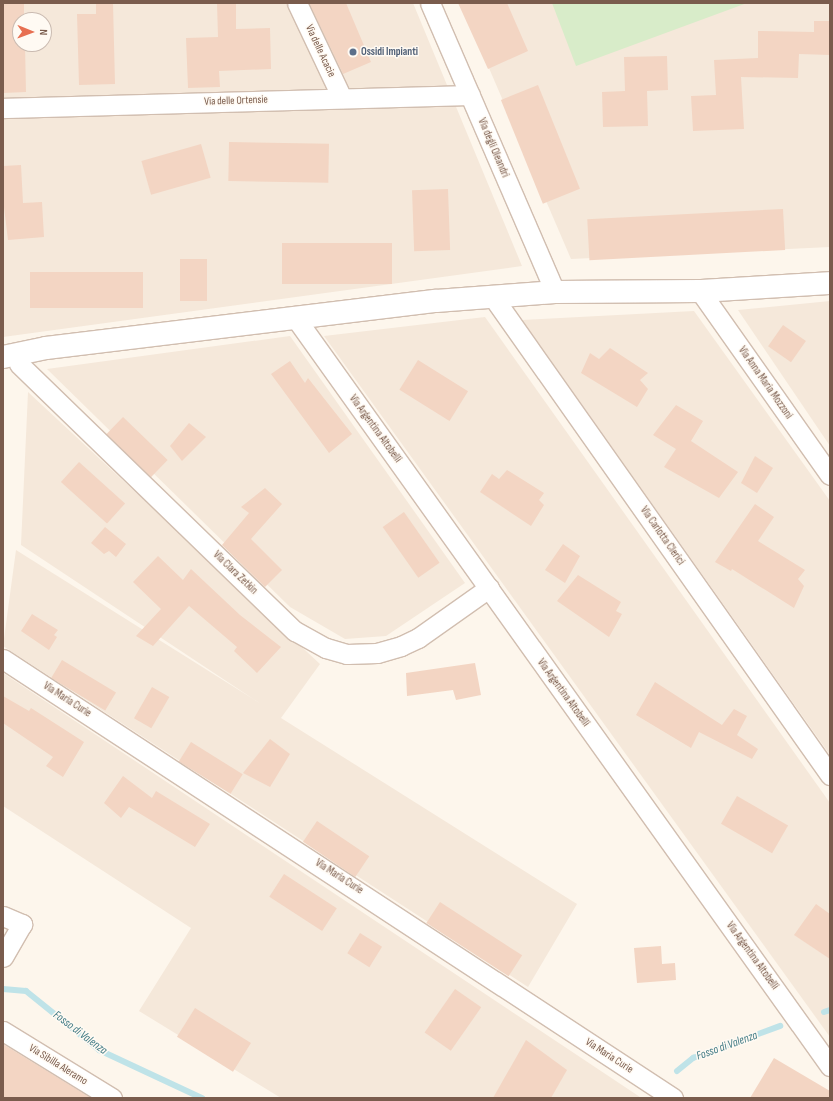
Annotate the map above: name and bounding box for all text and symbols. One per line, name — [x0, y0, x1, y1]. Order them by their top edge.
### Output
north arrow — [12, 12, 52, 52]
street label: Via delle Acacie — [302, 23, 338, 79]
text: N — [37, 29, 50, 35]
place label: Ossidi Impianti — [361, 45, 418, 59]
marker: Ossidi Impianti — [348, 47, 358, 57]
street label: Via delle Ortensie — [204, 93, 268, 109]
street label: Via degli Oleandri — [475, 116, 511, 180]
street label: Via Anna Maria Mozzoni — [735, 344, 795, 422]
street label: Via Argentina Altobelli — [346, 393, 404, 465]
street label: Via Carlotta Clerici — [637, 504, 687, 568]
street label: Via Clara Zetkin — [210, 549, 260, 597]
street label: Via Argentina Altobelli — [534, 657, 592, 729]
street label: Via Maria Curie — [41, 680, 93, 720]
street label: Via Maria Curie — [313, 857, 365, 897]
street label: Via Argentina Altobelli — [723, 920, 781, 992]
water label: Fosso di Valenza — [50, 1008, 110, 1058]
water label: Fosso di Valenza — [695, 1028, 759, 1064]
street label: Via Maria Curie — [583, 1036, 635, 1076]
street label: Via Sibilla Aleramo — [26, 1042, 90, 1088]

